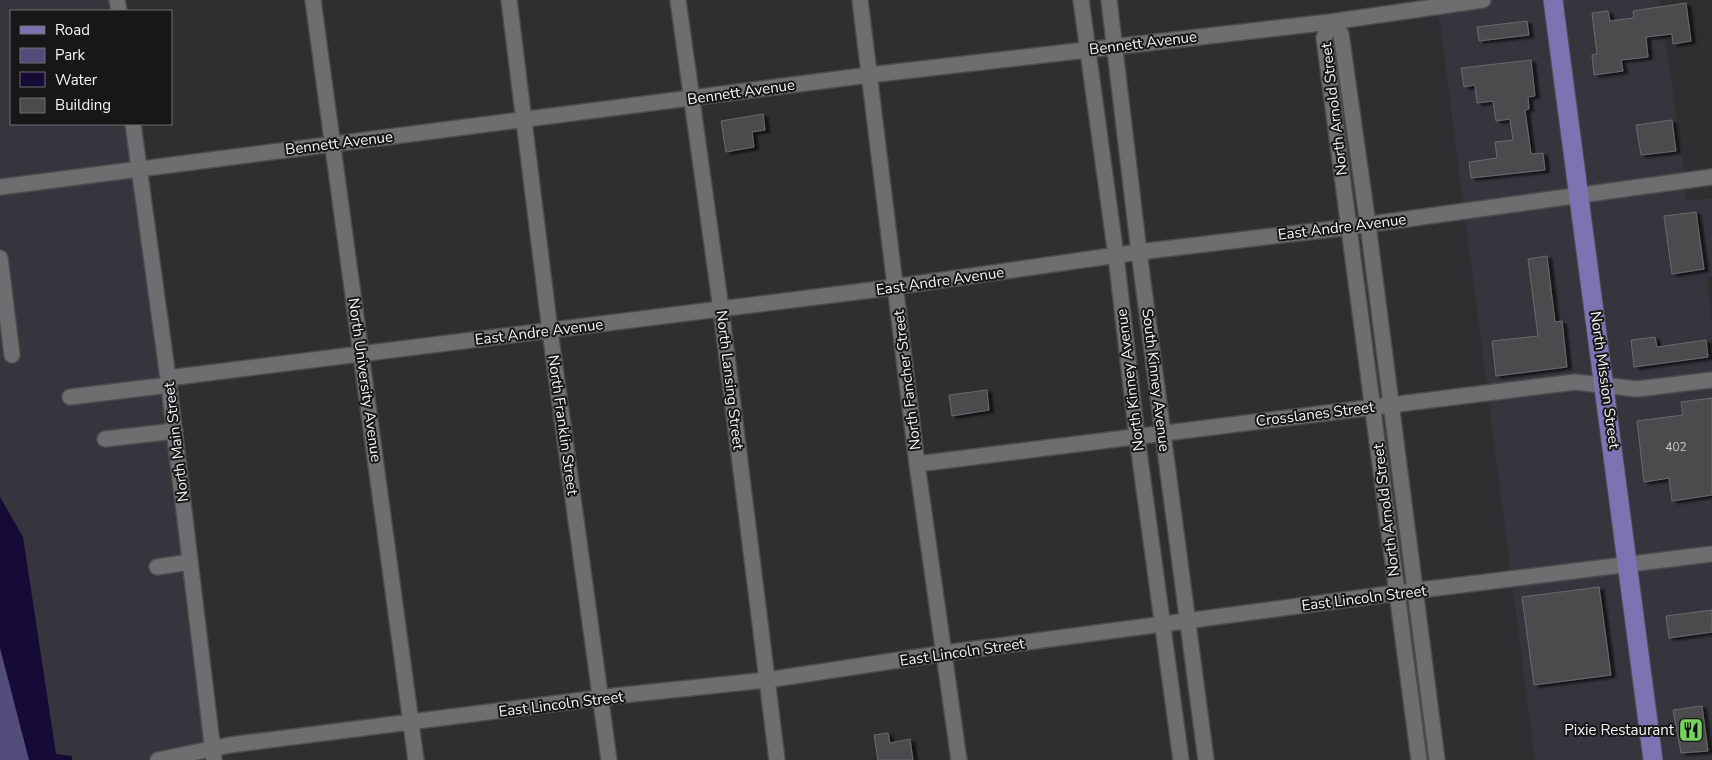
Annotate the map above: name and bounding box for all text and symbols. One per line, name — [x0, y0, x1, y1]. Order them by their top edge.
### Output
legend — [10, 10, 172, 125]
text: Road — [55, 20, 90, 40]
street label: Bennett Avenue — [1088, 26, 1198, 60]
street label: North Arnold Street — [1316, 41, 1352, 177]
text: Park — [55, 45, 85, 65]
text: Water — [55, 70, 98, 90]
street label: Bennett Avenue — [686, 75, 796, 109]
text: Building — [55, 95, 111, 115]
street label: Bennett Avenue — [284, 126, 394, 160]
street label: East Andre Avenue — [1277, 209, 1407, 245]
street label: East Andre Avenue — [875, 262, 1005, 300]
street label: North University Avenue — [344, 297, 386, 463]
street label: South Kinney Avenue — [1137, 307, 1175, 453]
street label: North Fancher Street — [888, 308, 926, 451]
street label: North Kinney Avenue — [1111, 308, 1149, 452]
street label: North Lansing Street — [712, 309, 749, 452]
street label: North Mission Street — [1585, 310, 1625, 451]
street label: East Andre Avenue — [474, 314, 604, 350]
street label: North Franklin Street — [543, 354, 583, 497]
street label: North Main Street — [159, 380, 193, 503]
street label: Crosslanes Street — [1255, 397, 1376, 431]
house number: 402 — [1665, 439, 1687, 455]
street label: North Arnold Street — [1368, 442, 1404, 578]
street label: East Lincoln Street — [1300, 580, 1428, 616]
street label: East Lincoln Street — [898, 633, 1026, 671]
street label: East Lincoln Street — [497, 686, 625, 722]
restaurant icon: Pixie Restaurant — [1678, 717, 1704, 743]
place label: Pixie Restaurant — [1564, 720, 1675, 740]

